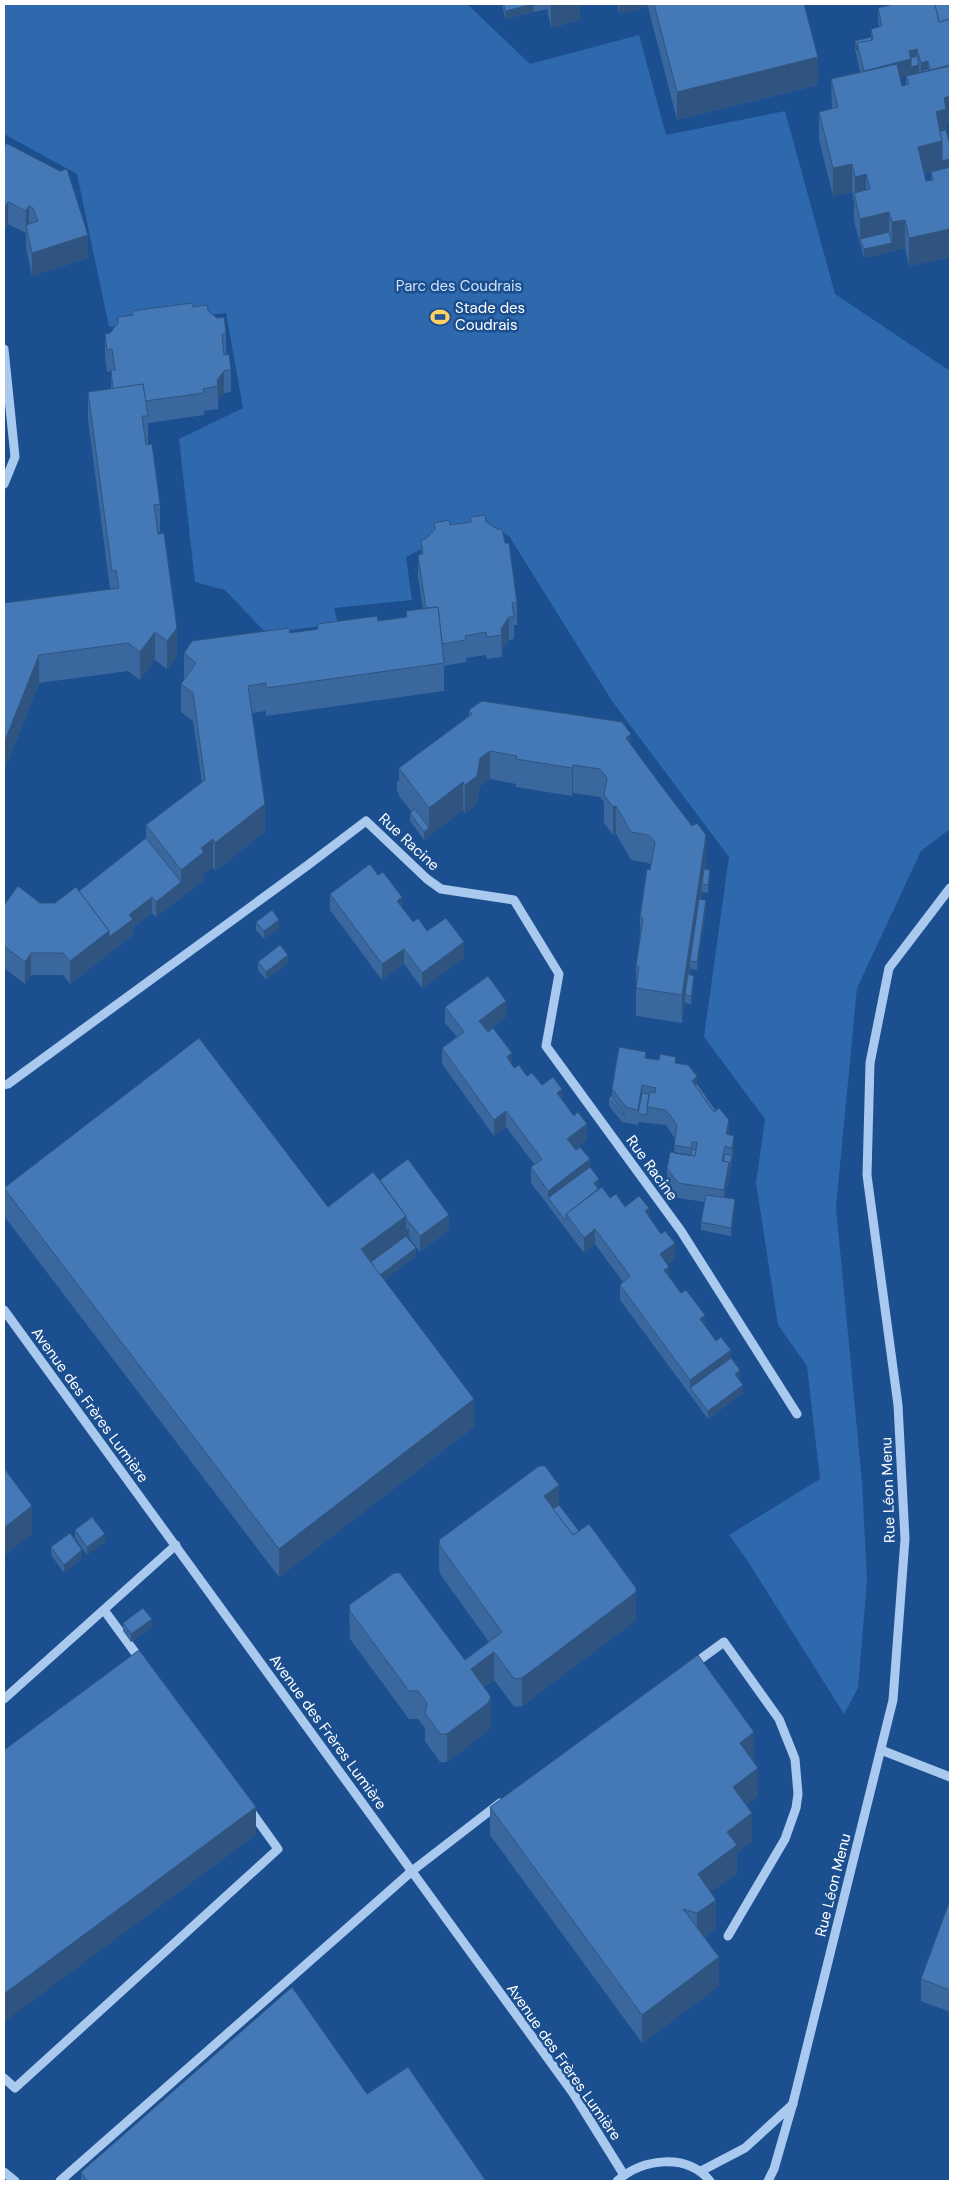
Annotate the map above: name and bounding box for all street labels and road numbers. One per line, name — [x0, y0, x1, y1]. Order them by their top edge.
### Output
street label: Rue Racine — [374, 809, 444, 875]
street label: Rue Racine — [622, 1131, 682, 1205]
street label: Avenue des Frères Lumière — [27, 1323, 153, 1487]
street label: Rue Léon Menu — [876, 1437, 900, 1543]
street label: Avenue des Frères Lumière — [265, 1650, 391, 1814]
street label: Rue Léon Menu — [810, 1831, 856, 1939]
street label: Avenue des Frères Lumière — [502, 1980, 626, 2144]

